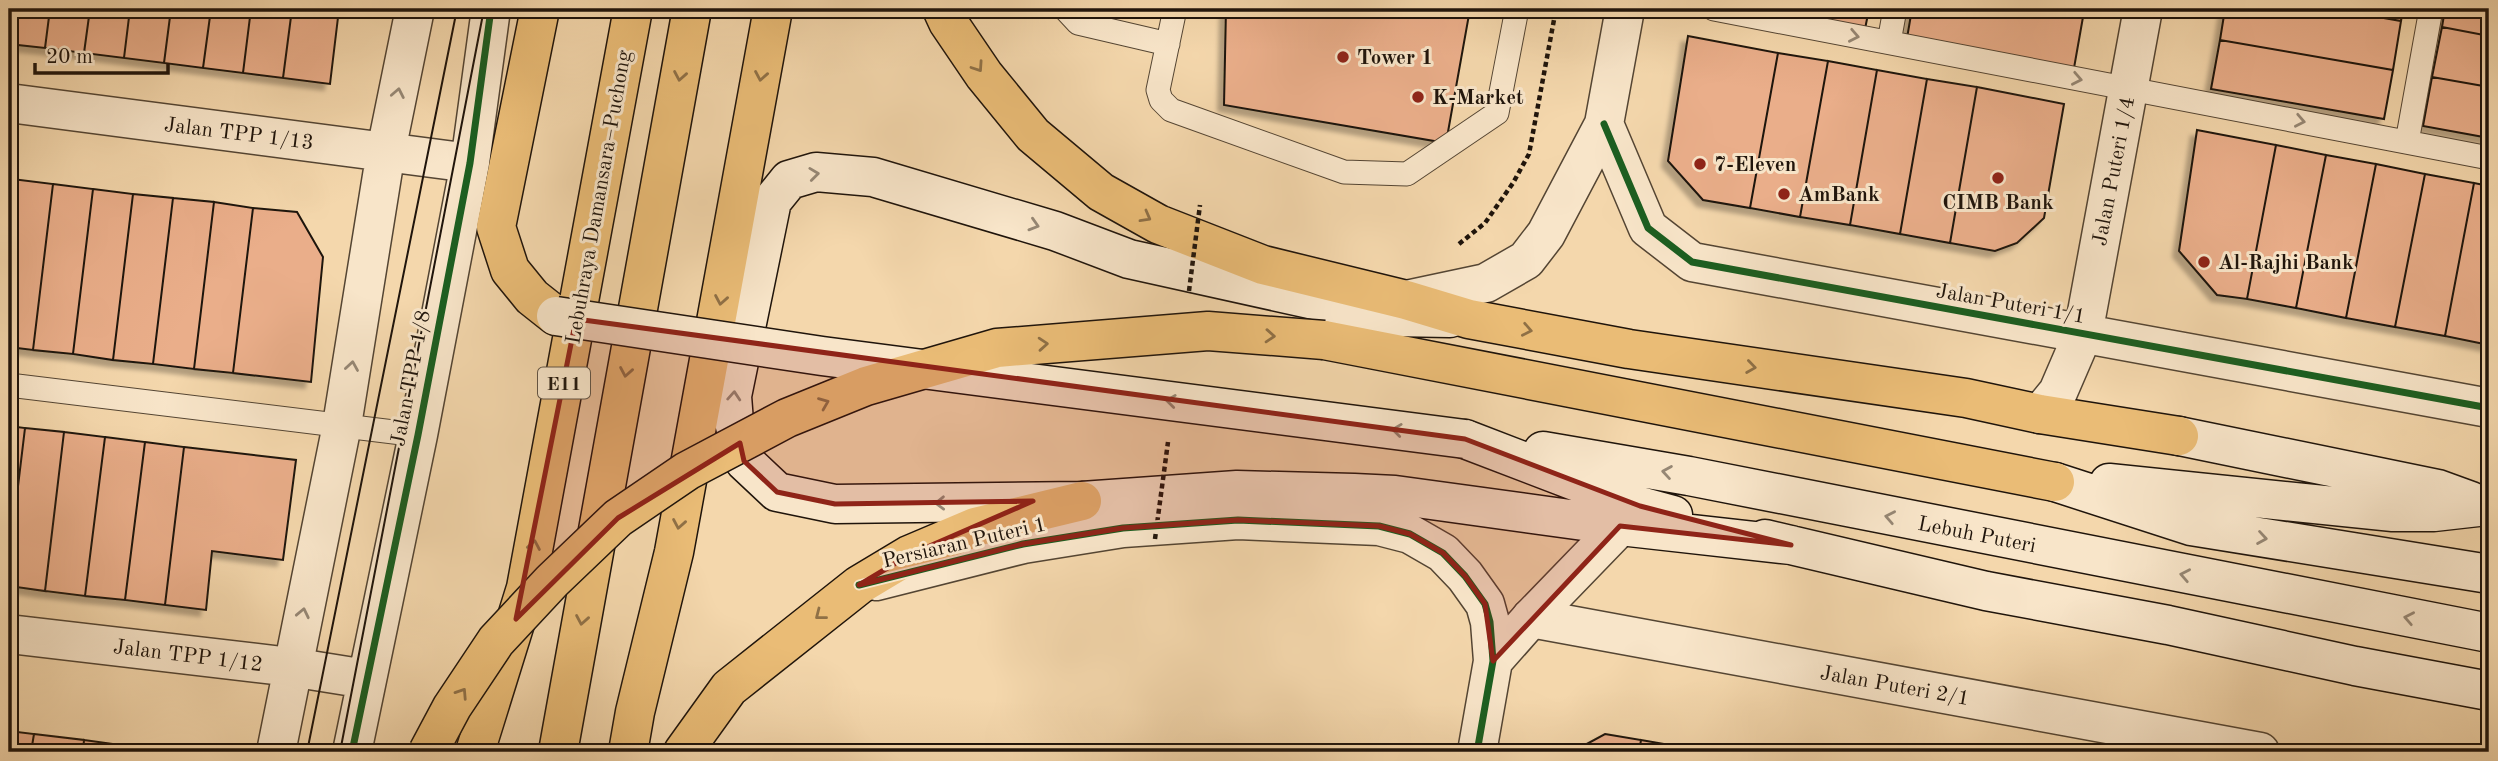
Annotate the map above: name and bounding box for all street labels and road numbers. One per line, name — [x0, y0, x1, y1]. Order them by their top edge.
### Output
street label: Lebuhraya Damansara–Puchong — [563, 48, 636, 346]
street label: Jalan Puteri 1/4 — [2090, 95, 2139, 248]
street label: Jalan TPP 1/13 — [163, 115, 315, 154]
street label: Jalan Puteri 1/1 — [1934, 281, 2087, 328]
street label: Jalan TPP 1/8 — [388, 308, 435, 448]
road number: E11 — [538, 368, 590, 398]
street label: Persiaran Puteri 1 — [880, 514, 1048, 573]
street label: Lebuh Puteri — [1916, 514, 2038, 557]
street label: Jalan TPP 1/12 — [112, 637, 264, 676]
street label: Jalan Puteri 2/1 — [1818, 663, 1971, 710]

